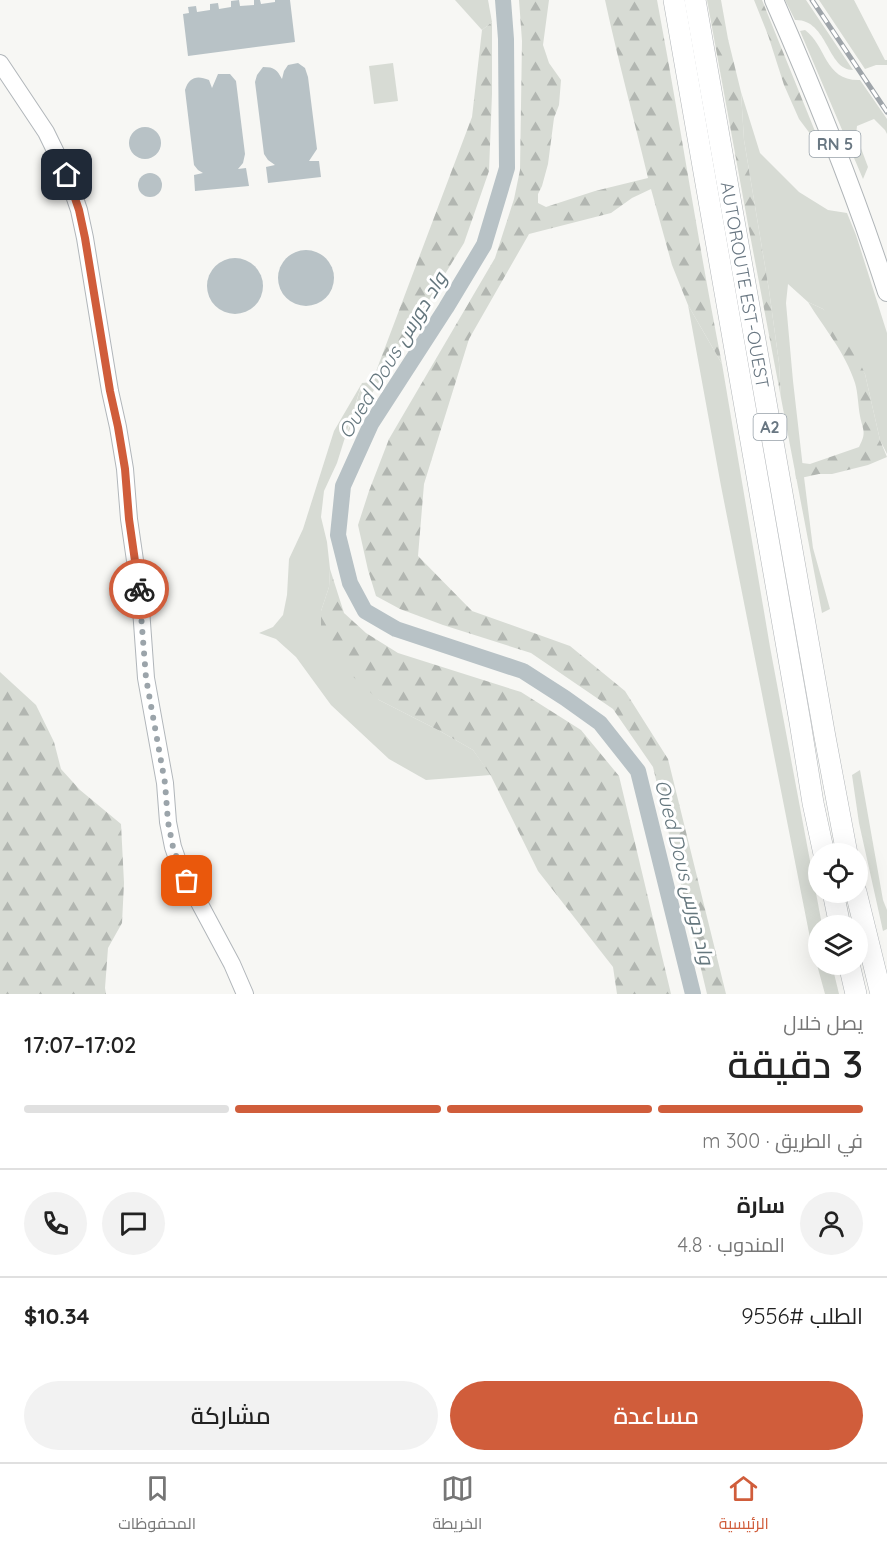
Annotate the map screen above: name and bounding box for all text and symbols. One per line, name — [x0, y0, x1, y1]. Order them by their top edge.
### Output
road number: RN 5 — [810, 131, 860, 157]
pin — [41, 149, 92, 200]
icon: home — [50, 158, 83, 191]
street label: AUTOROUTE EST-OUEST — [716, 180, 775, 390]
water label: Oued Dous واد دورس — [332, 266, 452, 443]
road number: A2 — [754, 414, 786, 440]
courier — [109, 559, 169, 619]
icon: bike — [123, 573, 156, 606]
water label: Oued Dous واد دورس — [650, 777, 720, 968]
map controls — [808, 843, 868, 975]
button: locate — [808, 843, 868, 903]
pin — [161, 855, 212, 906]
icon: bag — [170, 864, 203, 897]
button: layers — [808, 915, 868, 975]
text: يصل خلال — [783, 1010, 863, 1035]
text: 17:02–17:07 — [24, 1031, 137, 1059]
text: 3 دقيقة — [728, 1039, 863, 1088]
text: في الطريق · 300 m — [702, 1128, 863, 1153]
text: سارة — [737, 1191, 785, 1219]
button: phone — [24, 1192, 87, 1255]
button: chat — [102, 1192, 165, 1255]
button: person — [800, 1192, 863, 1255]
text: المندوب · 4.8 — [678, 1232, 785, 1257]
text: $10.34 — [24, 1302, 89, 1330]
text: الطلب #9556 — [741, 1302, 863, 1330]
button: مشاركة — [24, 1381, 438, 1450]
button: مساعدة — [450, 1381, 863, 1450]
tab: المحفوظات — [118, 1472, 196, 1538]
tab: الخريطة — [432, 1472, 482, 1538]
tab: الرئيسية — [719, 1472, 769, 1538]

